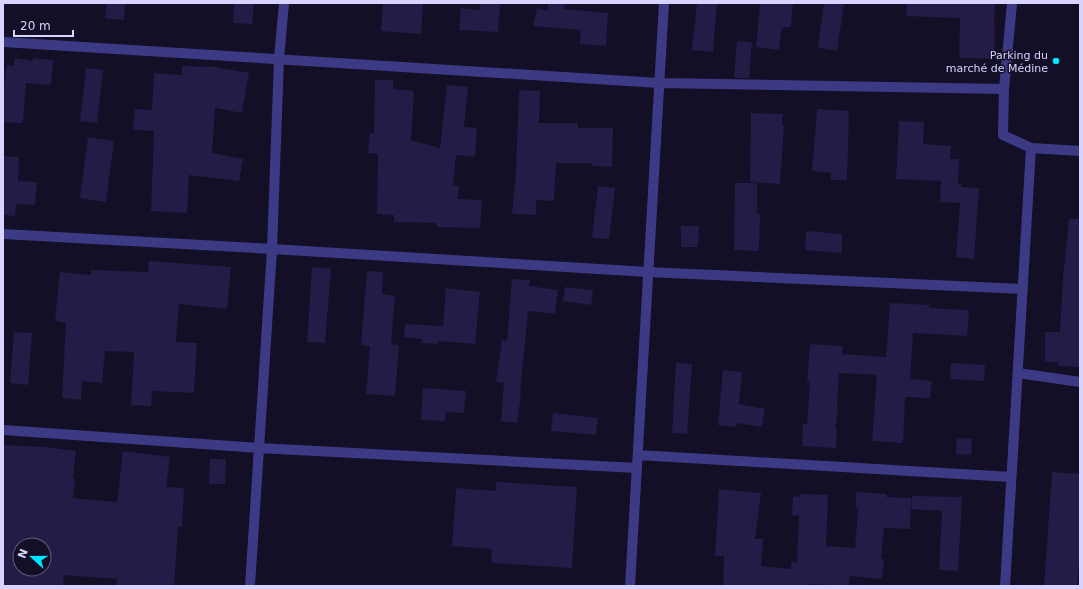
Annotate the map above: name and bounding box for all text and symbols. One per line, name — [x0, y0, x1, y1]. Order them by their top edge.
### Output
scale bar — [14, 12, 73, 38]
text: 20 m — [20, 19, 51, 33]
place label: Parking du marché de Médine — [946, 49, 1048, 75]
marker: Parking du marché de Médine — [1051, 56, 1061, 66]
north arrow — [12, 537, 52, 577]
text: N — [15, 547, 31, 560]

